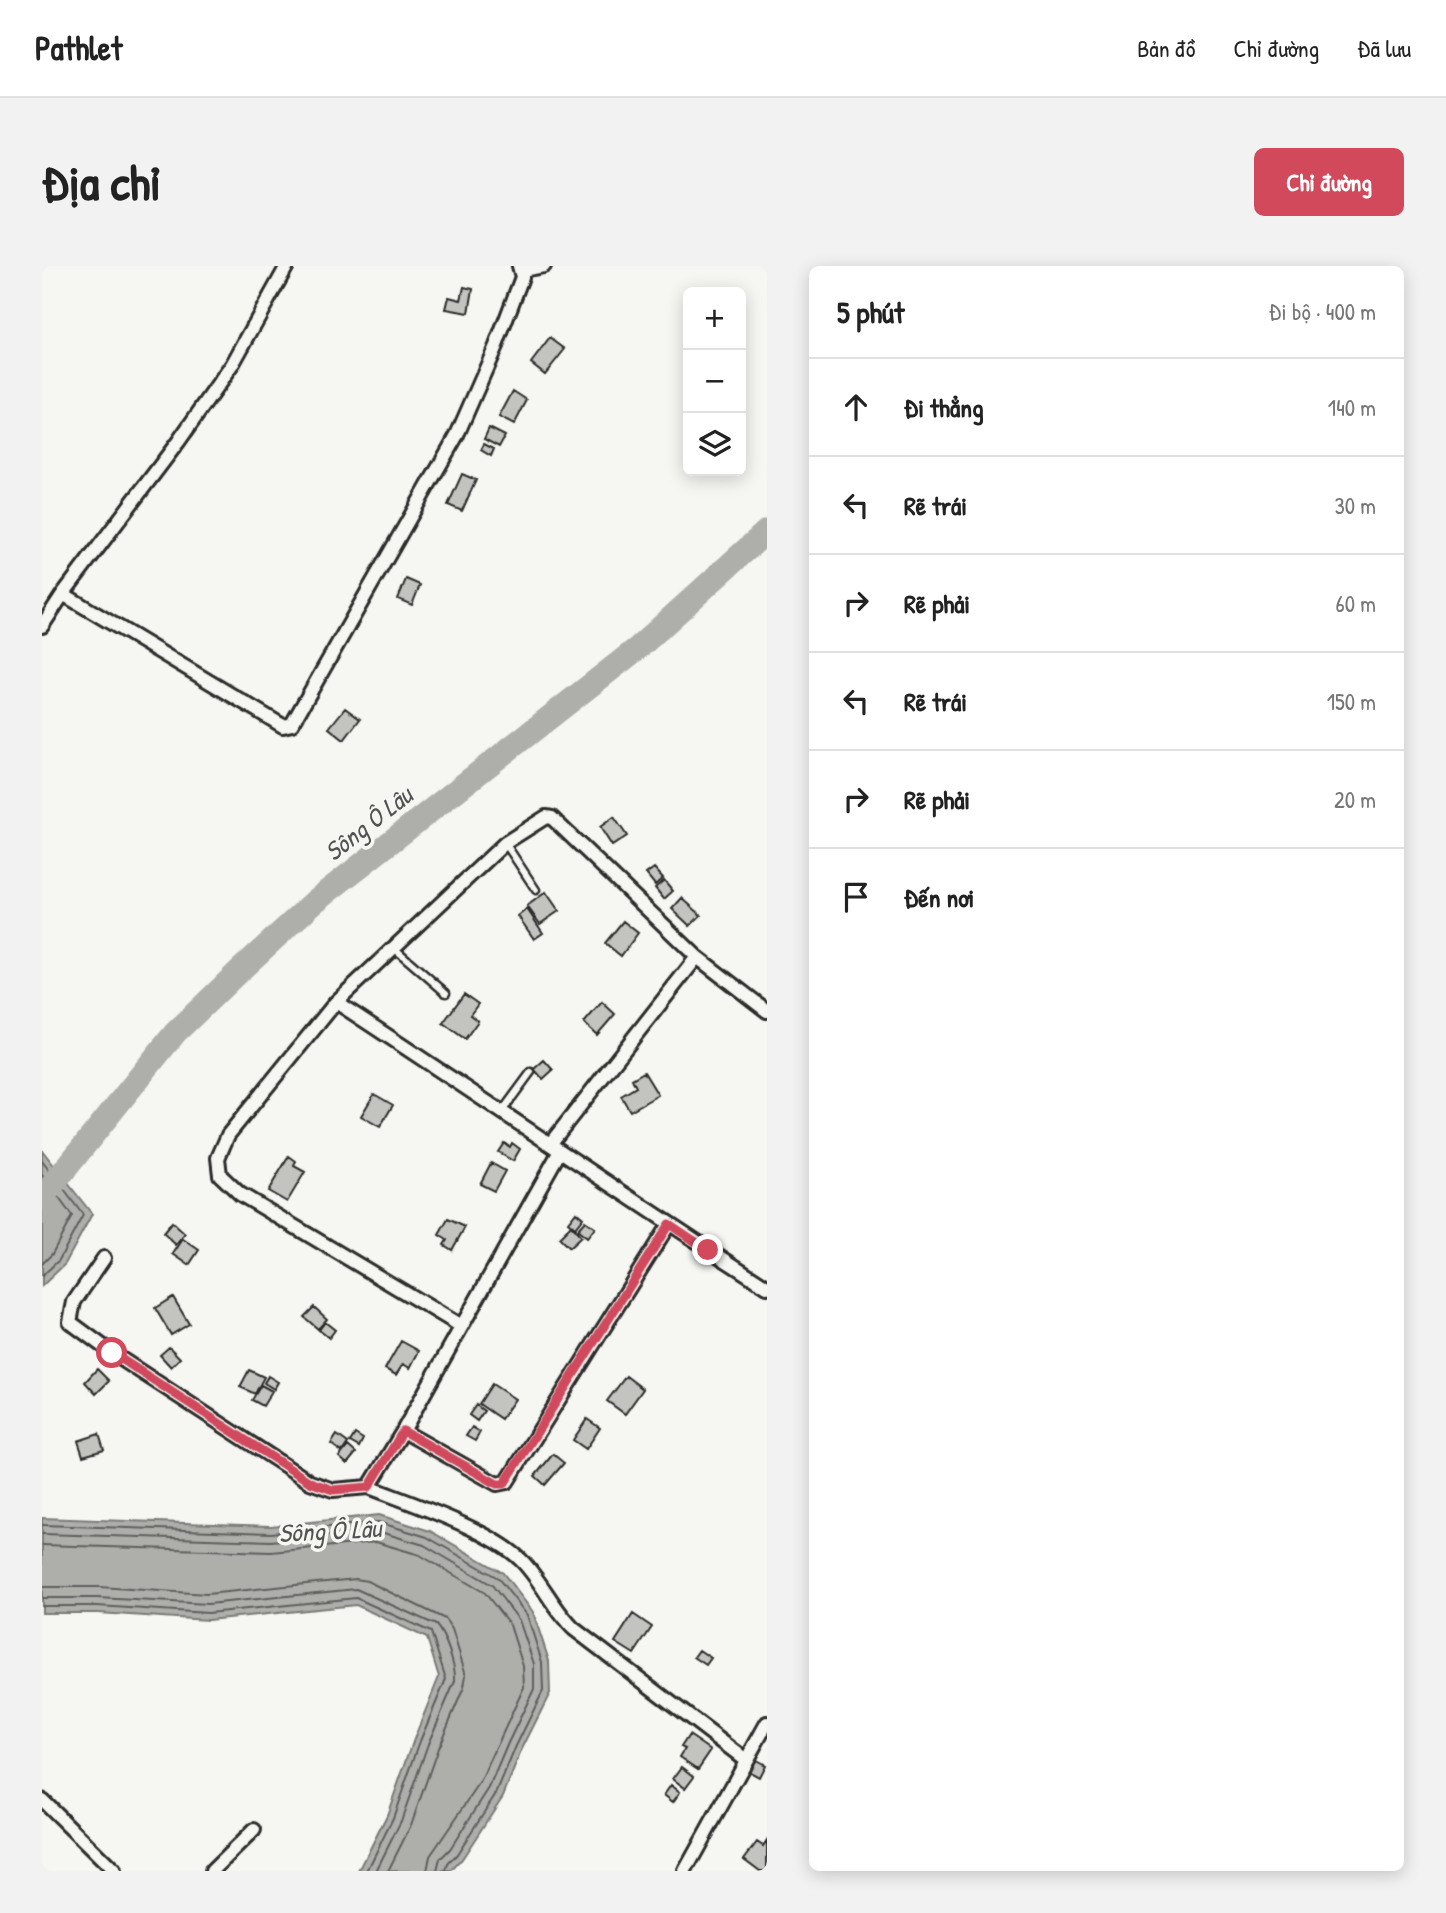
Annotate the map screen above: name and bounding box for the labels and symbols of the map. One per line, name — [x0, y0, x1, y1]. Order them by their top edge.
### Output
water label: Sông Ô Lâu — [317, 776, 422, 869]
route end — [692, 1234, 723, 1265]
route start — [96, 1337, 127, 1368]
water label: Sông Ô Lâu — [278, 1510, 385, 1551]

